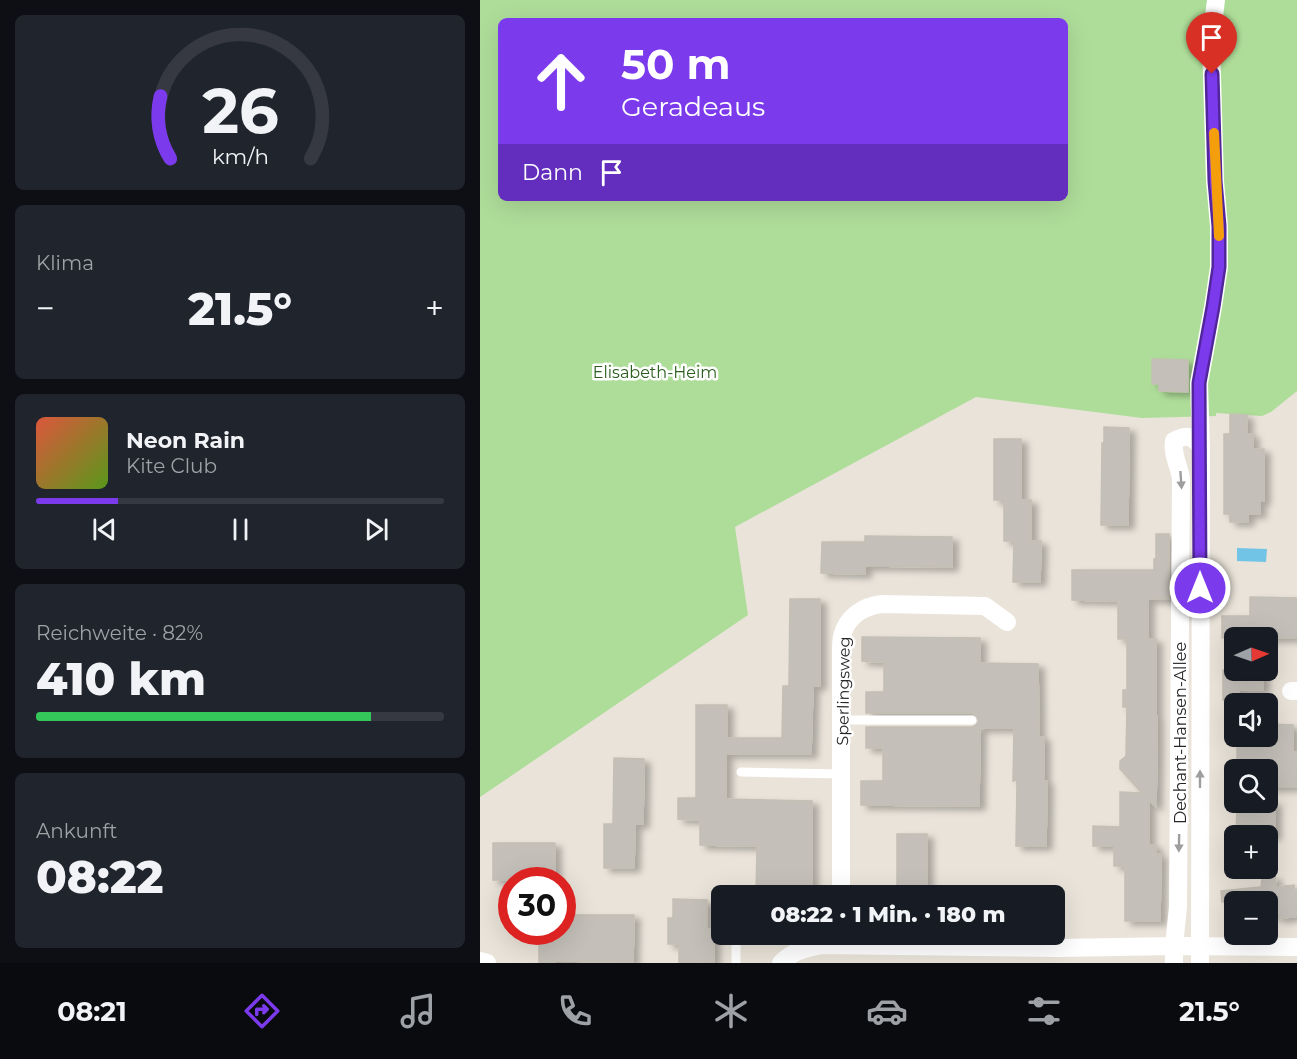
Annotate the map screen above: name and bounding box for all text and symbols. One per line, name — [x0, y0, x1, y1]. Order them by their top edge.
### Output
pin — [1186, 12, 1237, 74]
icon: arrive — [1195, 21, 1228, 54]
text: 50 m — [621, 38, 730, 90]
icon: ahead — [522, 42, 600, 120]
text: 26 — [202, 73, 278, 149]
text: Geradeaus — [621, 90, 765, 123]
text: km/h — [211, 144, 269, 170]
icon: arrive — [595, 156, 628, 189]
text: Dann — [522, 159, 583, 186]
text: Klima — [36, 251, 94, 275]
text: 21.5° — [188, 281, 292, 336]
text: − — [36, 288, 55, 328]
text: + — [425, 288, 444, 328]
park label: Elisabeth-Heim — [593, 363, 717, 382]
text: Neon Rain — [126, 427, 245, 454]
text: Kite Club — [126, 454, 217, 478]
one-way arrow — [1176, 471, 1185, 490]
icon: previous — [88, 513, 121, 546]
icon: pause — [224, 513, 257, 546]
icon: next — [360, 513, 393, 546]
position arrow — [1168, 556, 1232, 620]
text: Reichweite · 82% — [36, 621, 203, 645]
north arrow — [1224, 627, 1278, 681]
map controls — [1224, 627, 1278, 945]
street label: Sperlingsweg — [833, 636, 854, 746]
street label: Dechant-Hansen-Allee — [1171, 642, 1190, 824]
text: 410 km — [36, 651, 206, 706]
button: sound — [1224, 693, 1278, 747]
button: search — [1224, 759, 1278, 813]
one-way arrow — [1195, 769, 1205, 788]
text: Ankunft — [36, 819, 117, 843]
button: + — [1224, 825, 1278, 879]
one-way arrow — [1174, 834, 1184, 853]
text: 08:22 — [36, 849, 164, 904]
speed limit sign: 30 — [498, 867, 576, 945]
button: − — [1224, 891, 1278, 945]
text: 08:22 · 1 Min. · 180 m — [770, 901, 1006, 928]
icon: directions — [241, 990, 283, 1032]
icon: music — [397, 990, 439, 1032]
icon: phone — [554, 990, 596, 1032]
icon: climate — [710, 990, 752, 1032]
icon: car — [866, 990, 908, 1032]
icon: filters — [1023, 990, 1065, 1032]
text: 08:21 — [57, 995, 127, 1028]
text: 21.5° — [1179, 995, 1240, 1028]

